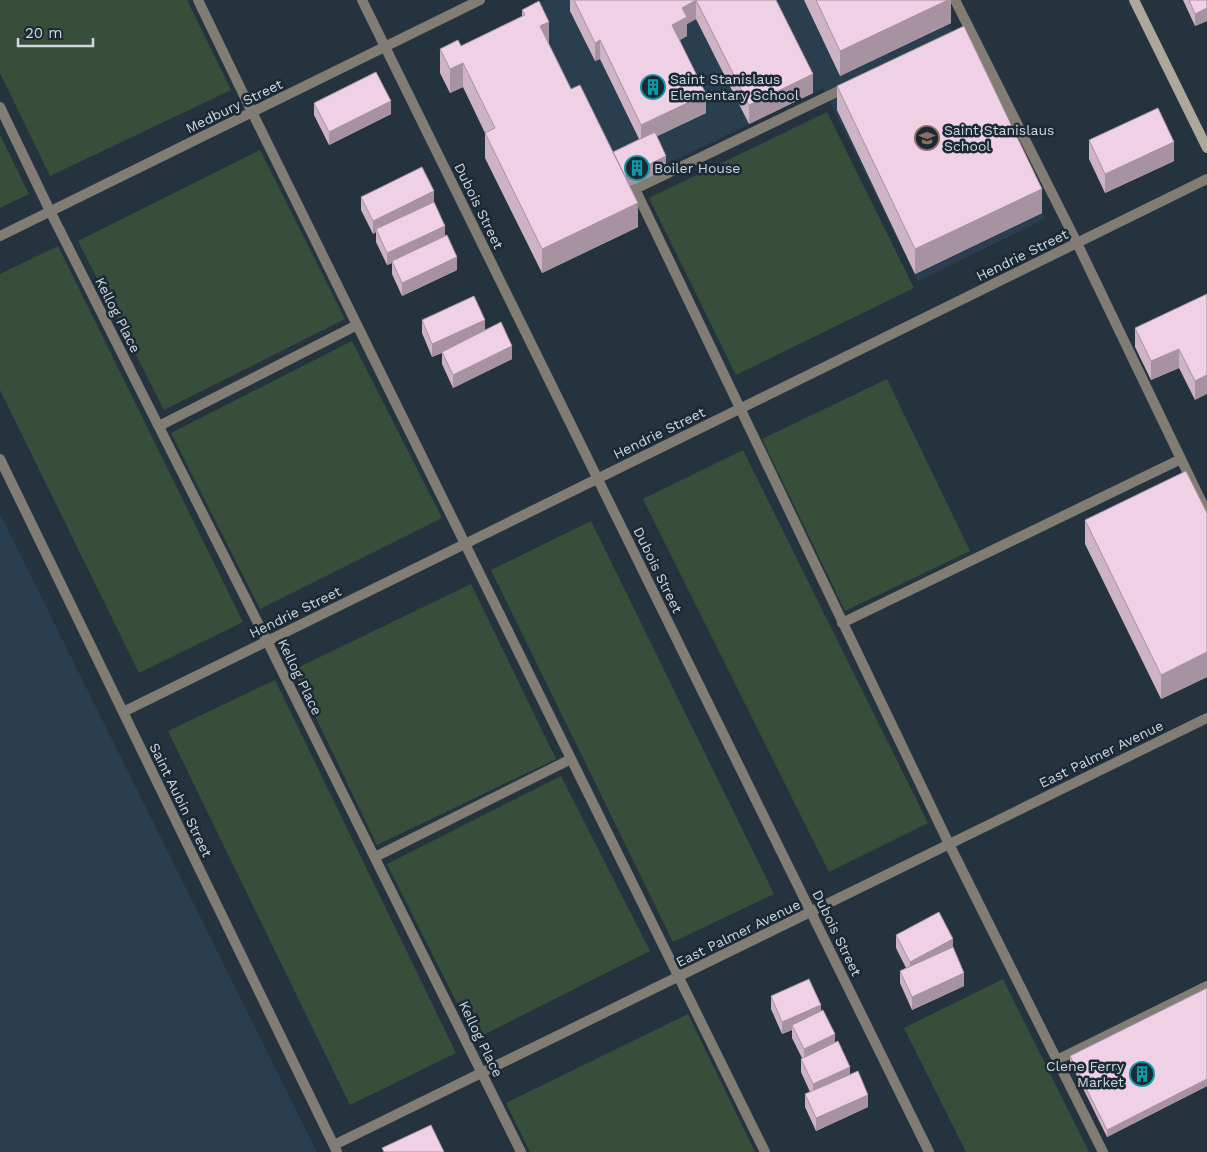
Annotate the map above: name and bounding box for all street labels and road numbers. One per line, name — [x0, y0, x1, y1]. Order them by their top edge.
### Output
street label: Medbury Street — [183, 76, 285, 136]
street label: Dubois Street — [451, 160, 507, 252]
street label: Hendrie Street — [973, 226, 1071, 284]
street label: Kellog Place — [92, 275, 144, 355]
street label: Hendrie Street — [610, 404, 708, 462]
street label: Dubois Street — [630, 524, 686, 616]
street label: Hendrie Street — [246, 583, 344, 641]
street label: Kellog Place — [275, 636, 325, 718]
street label: East Palmer Avenue — [1036, 717, 1166, 791]
street label: Saint Aubin Street — [146, 740, 216, 860]
street label: Dubois Street — [809, 887, 865, 979]
street label: East Palmer Avenue — [673, 896, 803, 970]
street label: Kellog Place — [456, 998, 506, 1080]

